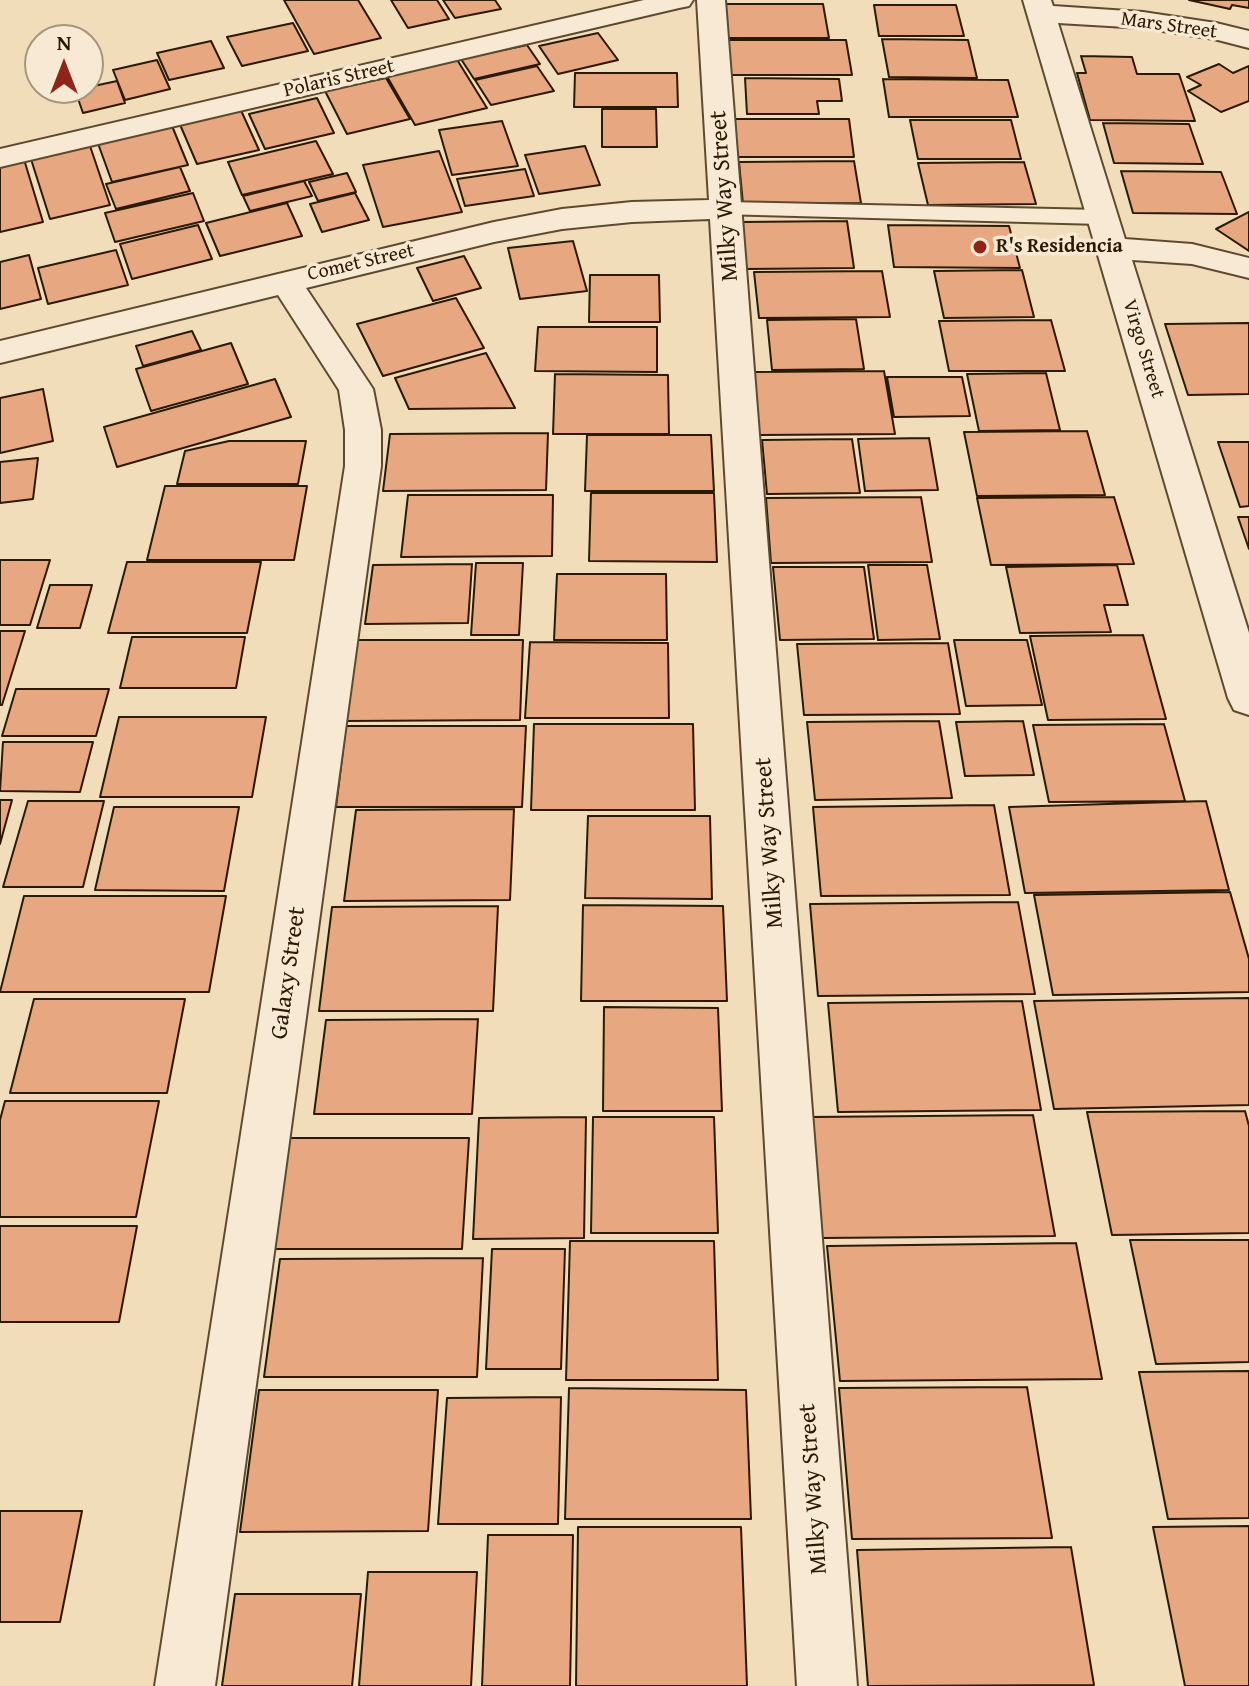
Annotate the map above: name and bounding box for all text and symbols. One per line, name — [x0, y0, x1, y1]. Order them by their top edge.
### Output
street label: Mars Street — [1119, 7, 1219, 45]
north arrow — [24, 24, 104, 104]
text: N — [57, 26, 71, 58]
street label: Polaris Street — [281, 55, 397, 103]
street label: Milky Way Street — [705, 110, 745, 282]
place label: R's Residencia — [996, 235, 1123, 259]
marker: R's Residencia — [971, 238, 989, 256]
street label: Comet Street — [305, 239, 417, 287]
street label: Virgo Street — [1117, 297, 1169, 401]
street label: Milky Way Street — [750, 757, 790, 929]
street label: Galaxy Street — [265, 905, 313, 1041]
street label: Milky Way Street — [794, 1403, 834, 1575]

